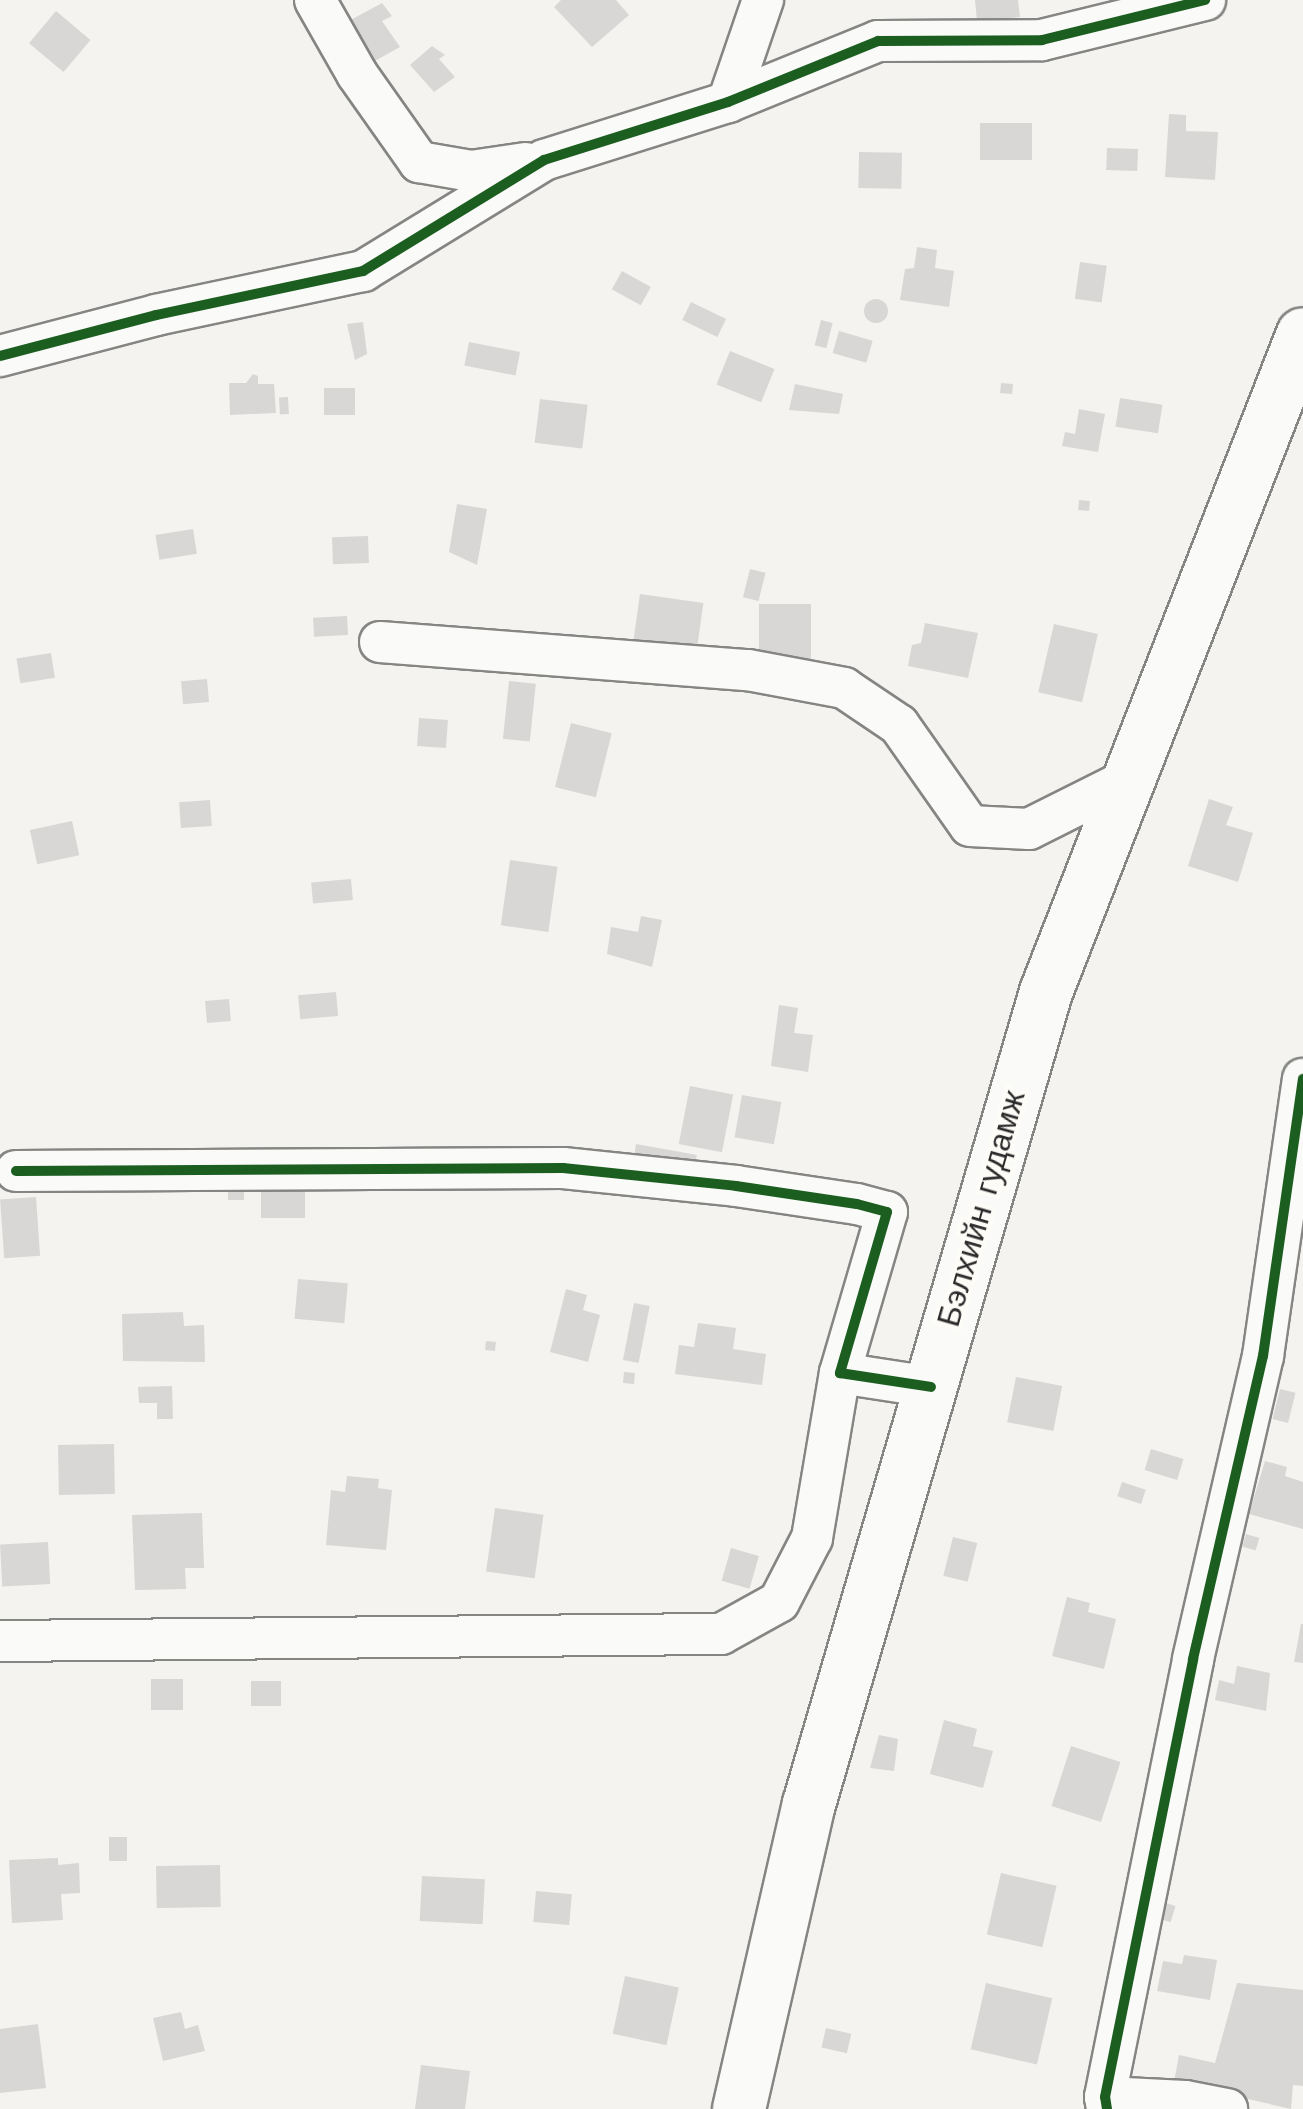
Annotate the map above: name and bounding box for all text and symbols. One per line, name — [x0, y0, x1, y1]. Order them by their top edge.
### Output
street label: Бэлхийн гудамж — [931, 1086, 1035, 1332]

